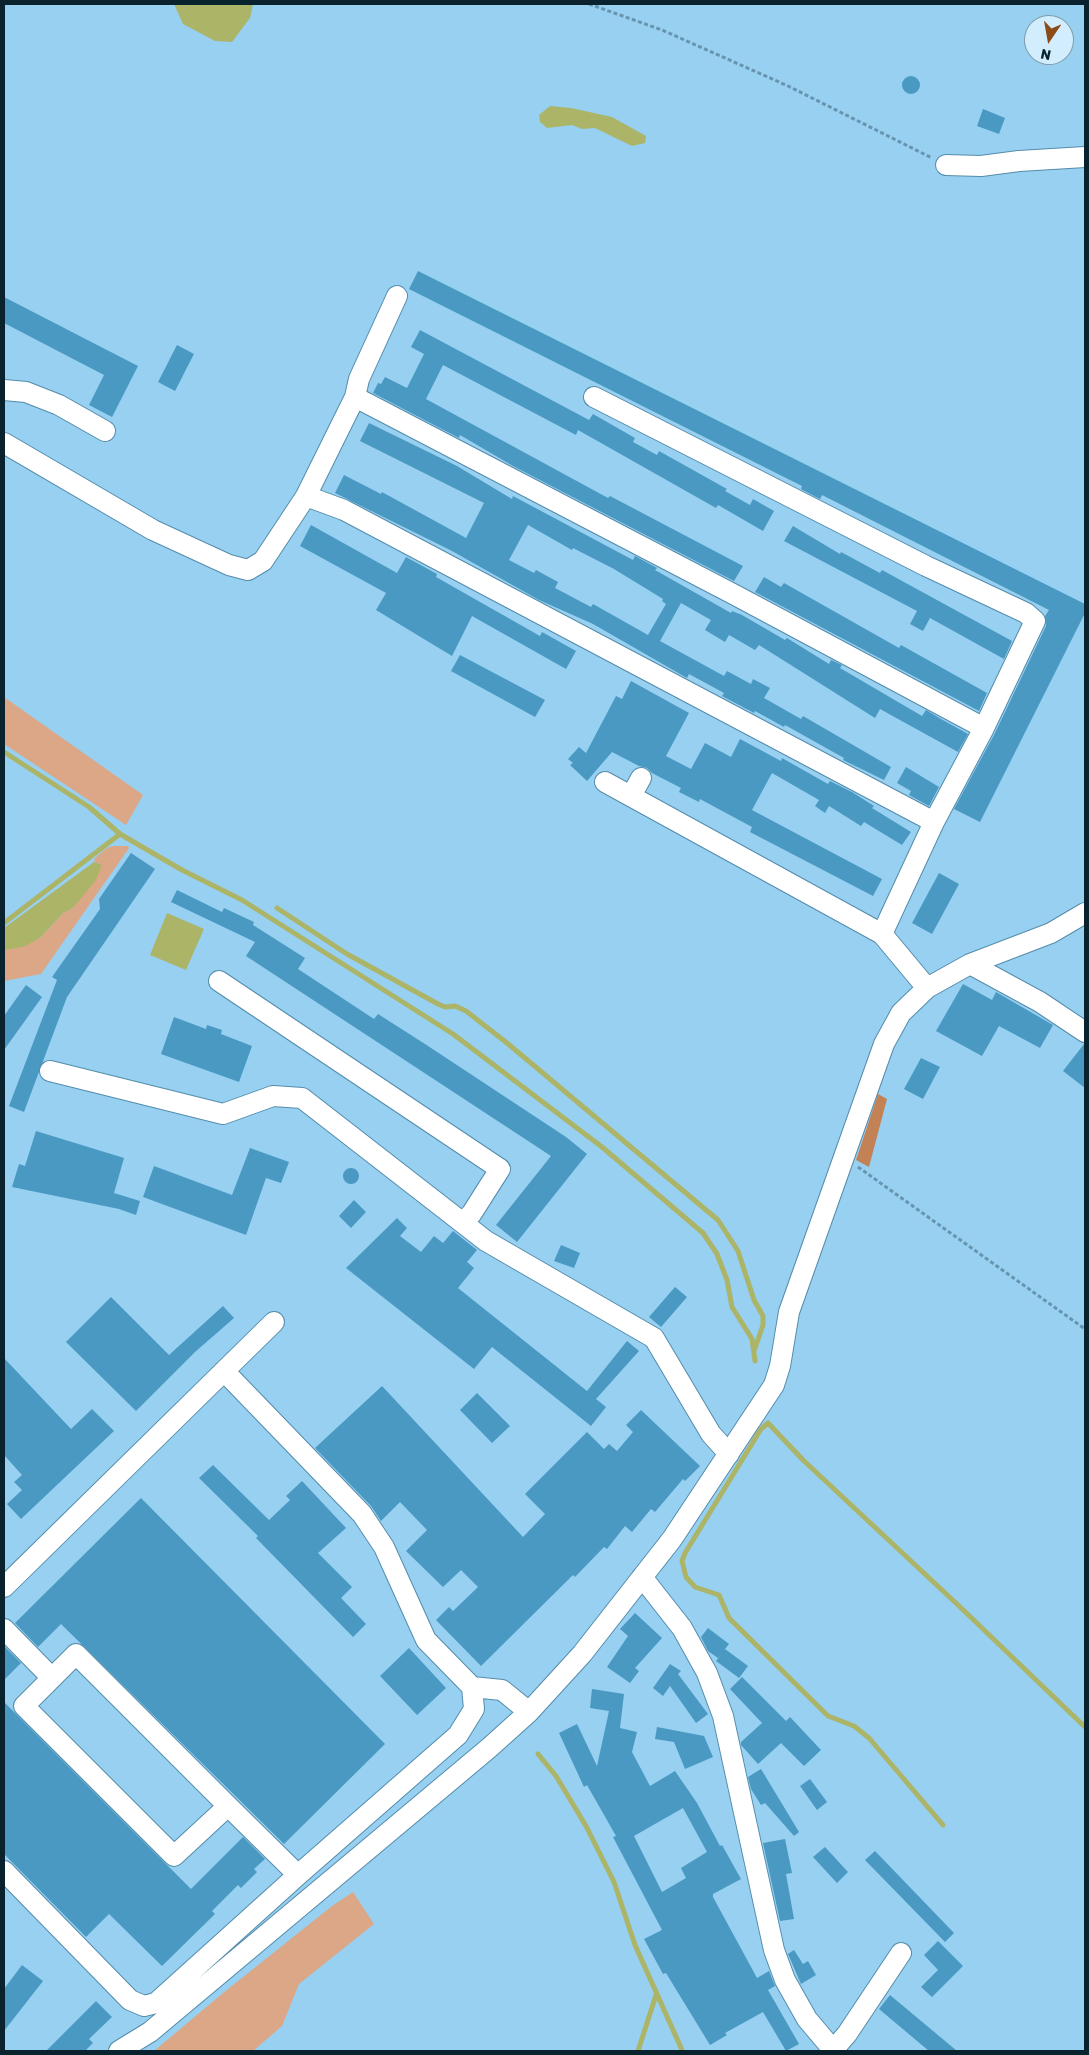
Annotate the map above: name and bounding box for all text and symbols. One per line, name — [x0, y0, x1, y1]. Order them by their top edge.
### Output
north arrow — [1024, 15, 1074, 65]
text: N — [1039, 45, 1053, 64]

